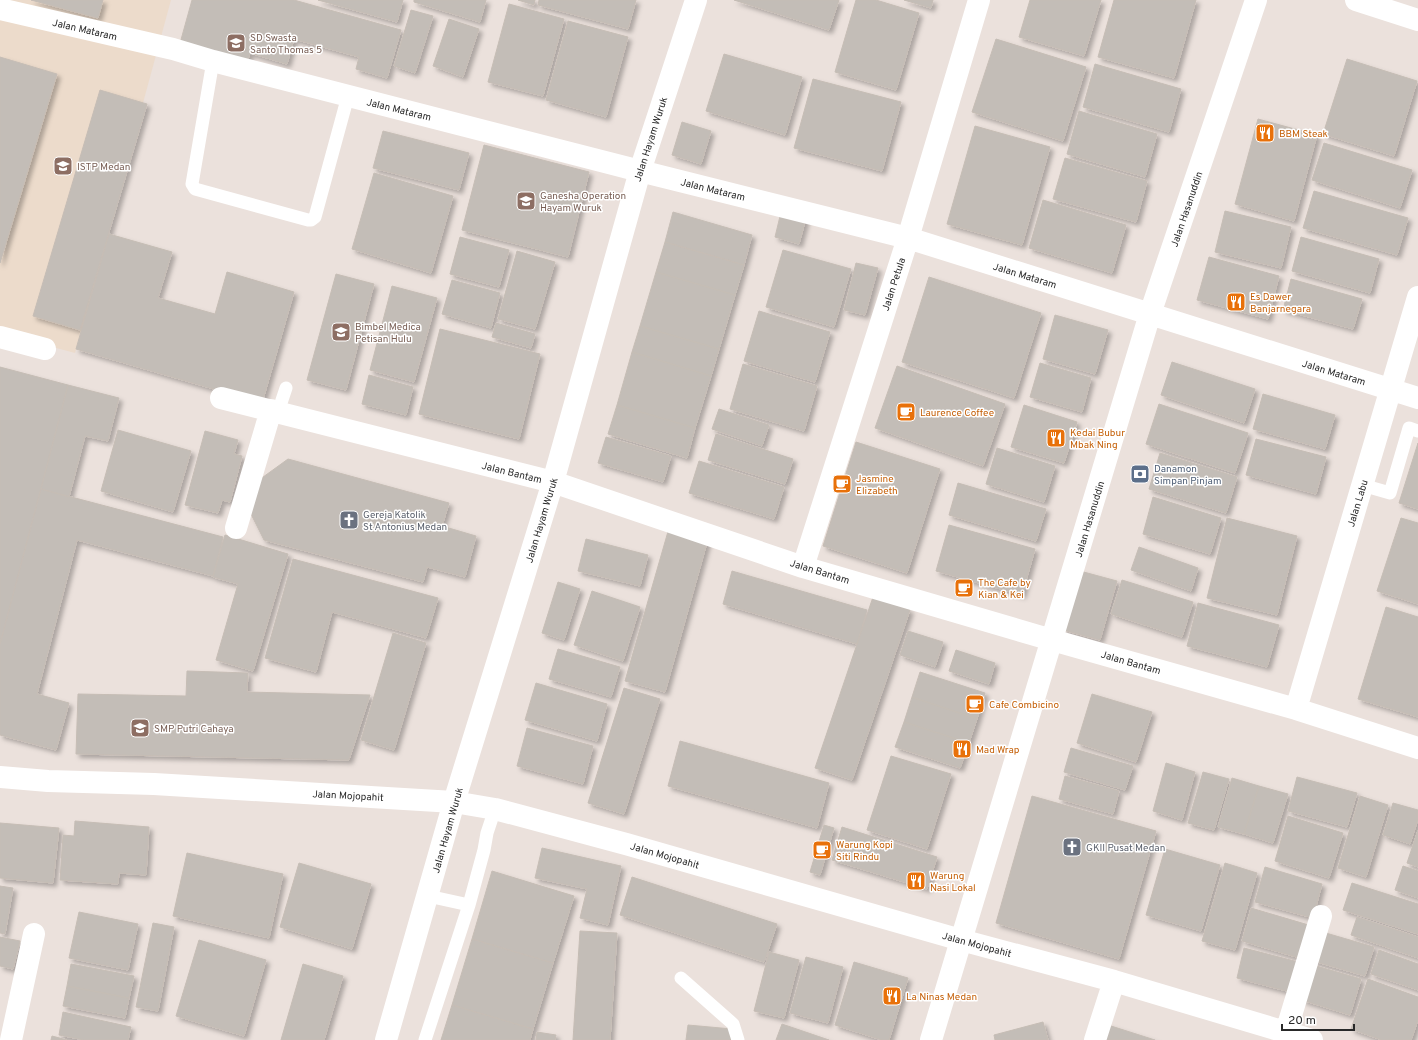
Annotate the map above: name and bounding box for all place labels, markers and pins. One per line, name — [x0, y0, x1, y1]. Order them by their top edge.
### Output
school or university icon: SD Swasta Santo Thomas 5 — [225, 32, 247, 54]
place label: SD Swasta Santo Thomas 5 — [250, 32, 322, 57]
restaurant icon: BBM Steak — [1254, 122, 1276, 144]
place label: BBM Steak — [1279, 128, 1328, 141]
school or university icon: ISTP Medan — [52, 155, 74, 177]
place label: ISTP Medan — [77, 161, 130, 174]
school or university icon: Ganesha Operation Hayam Wuruk — [515, 190, 537, 212]
place label: Ganesha Operation Hayam Wuruk — [540, 190, 626, 215]
restaurant icon: Es Dawer Banjarnegara — [1225, 291, 1247, 313]
place label: Es Dawer Banjarnegara — [1250, 291, 1311, 316]
school or university icon: Bimbel Medica Petisan Hulu — [330, 321, 352, 343]
place label: Bimbel Medica Petisan Hulu — [355, 321, 421, 346]
cafe icon: Laurence Coffee — [895, 401, 917, 423]
place label: Laurence Coffee — [920, 407, 994, 420]
restaurant icon: Kedai Bubur Mbak Ning — [1045, 427, 1067, 449]
place label: Kedai Bubur Mbak Ning — [1070, 427, 1125, 452]
bank icon: Danamon Simpan Pinjam — [1129, 463, 1151, 485]
place label: Danamon Simpan Pinjam — [1154, 463, 1221, 488]
cafe icon: Jasmine Elizabeth — [831, 473, 853, 495]
place label: Jasmine Elizabeth — [856, 473, 898, 498]
church icon: Gereja Katolik St Antonius Medan — [338, 509, 360, 531]
place label: Gereja Katolik St Antonius Medan — [363, 509, 447, 534]
cafe icon: The Cafe by Kian & Kei — [953, 577, 975, 599]
place label: The Cafe by Kian & Kei — [978, 577, 1031, 602]
cafe icon: Cafe Combicino — [964, 693, 986, 715]
place label: Cafe Combicino — [989, 699, 1060, 712]
school or university icon: SMP Putri Cahaya — [129, 717, 151, 739]
place label: SMP Putri Cahaya — [154, 723, 234, 736]
restaurant icon: Mad Wrap — [951, 738, 973, 760]
place label: Mad Wrap — [976, 744, 1020, 757]
church icon: GKII Pusat Medan — [1061, 836, 1083, 858]
cafe icon: Warung Kopi Siti Rindu — [811, 839, 833, 861]
place label: Warung Kopi Siti Rindu — [836, 839, 893, 864]
place label: GKII Pusat Medan — [1086, 842, 1165, 855]
restaurant icon: Warung Nasi Lokal — [905, 870, 927, 892]
place label: Warung Nasi Lokal — [930, 870, 976, 895]
restaurant icon: La Ninas Medan — [881, 985, 903, 1007]
place label: La Ninas Medan — [906, 991, 977, 1004]

